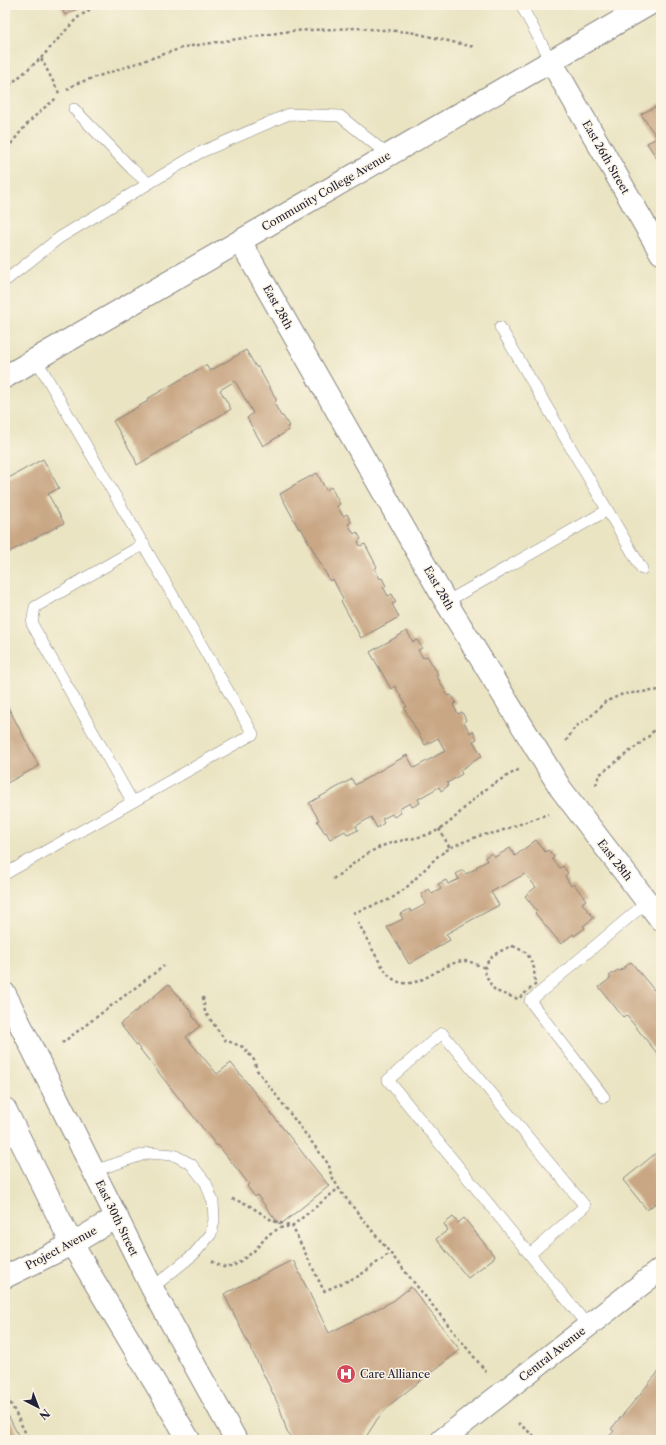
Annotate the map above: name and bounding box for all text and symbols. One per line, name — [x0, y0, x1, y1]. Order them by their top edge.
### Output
street label: East 26th Street — [579, 118, 633, 196]
street label: Community College Avenue — [259, 148, 393, 234]
street label: East 28th — [260, 282, 296, 332]
street label: East 28th — [421, 563, 457, 613]
street label: East 28th — [595, 837, 636, 884]
street label: East 30th Street — [93, 1178, 141, 1258]
street label: Project Avenue — [23, 1223, 99, 1273]
street label: Central Avenue — [516, 1324, 588, 1384]
hospital icon: Care Alliance — [335, 1363, 357, 1385]
place label: Care Alliance — [360, 1367, 430, 1381]
north arrow — [18, 1387, 58, 1427]
text: N — [36, 1406, 53, 1423]

